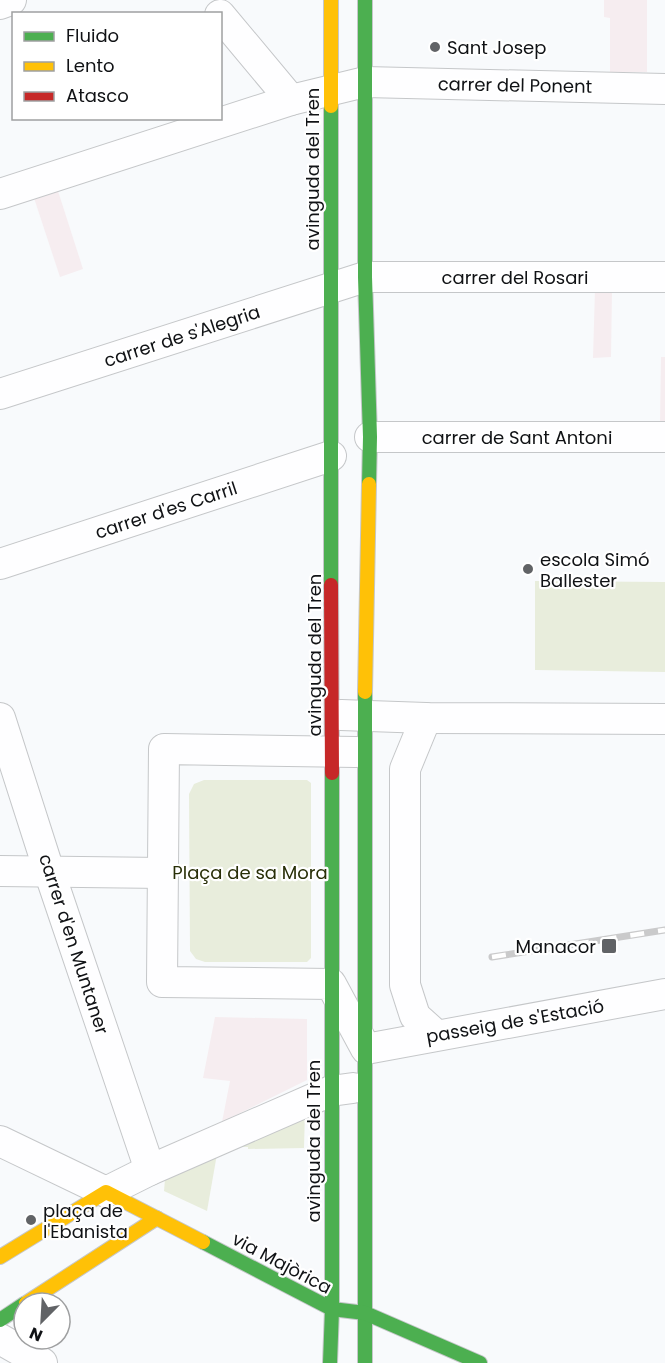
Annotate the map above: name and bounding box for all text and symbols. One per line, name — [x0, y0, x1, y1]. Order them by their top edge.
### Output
legend — [12, 12, 222, 120]
text: Fluido — [66, 23, 119, 48]
place label: Sant Josep — [447, 35, 546, 60]
marker: Sant Josep — [428, 40, 442, 54]
text: Lento — [66, 53, 115, 78]
street label: carrer del Ponent — [438, 71, 592, 99]
text: Atasco — [66, 83, 129, 108]
street label: avinguda del Tren — [300, 88, 325, 250]
street label: carrer del Rosari — [442, 265, 588, 290]
street label: carrer de s'Alegria — [101, 299, 263, 373]
street label: carrer de Sant Antoni — [422, 425, 612, 450]
street label: carrer d'es Carril — [92, 475, 240, 545]
place label: escola Simó Ballester — [540, 547, 649, 593]
marker: escola Simó Ballester — [521, 562, 535, 576]
street label: avinguda del Tren — [302, 574, 327, 736]
street label: carrer d'en Muntaner — [33, 851, 115, 1038]
park label: Plaça de sa Mora — [172, 860, 328, 885]
place label: Manacor — [515, 934, 596, 959]
marker: Manacor — [600, 937, 618, 955]
street label: passeig de s'Estació — [424, 993, 606, 1049]
street label: avinguda del Tren — [301, 1060, 326, 1222]
place label: plaça de l'Ebanista — [43, 1198, 128, 1244]
marker: plaça de l'Ebanista — [24, 1213, 38, 1227]
street label: via Majòrica — [228, 1226, 336, 1300]
north arrow — [12, 1291, 72, 1351]
text: N — [26, 1321, 46, 1347]

